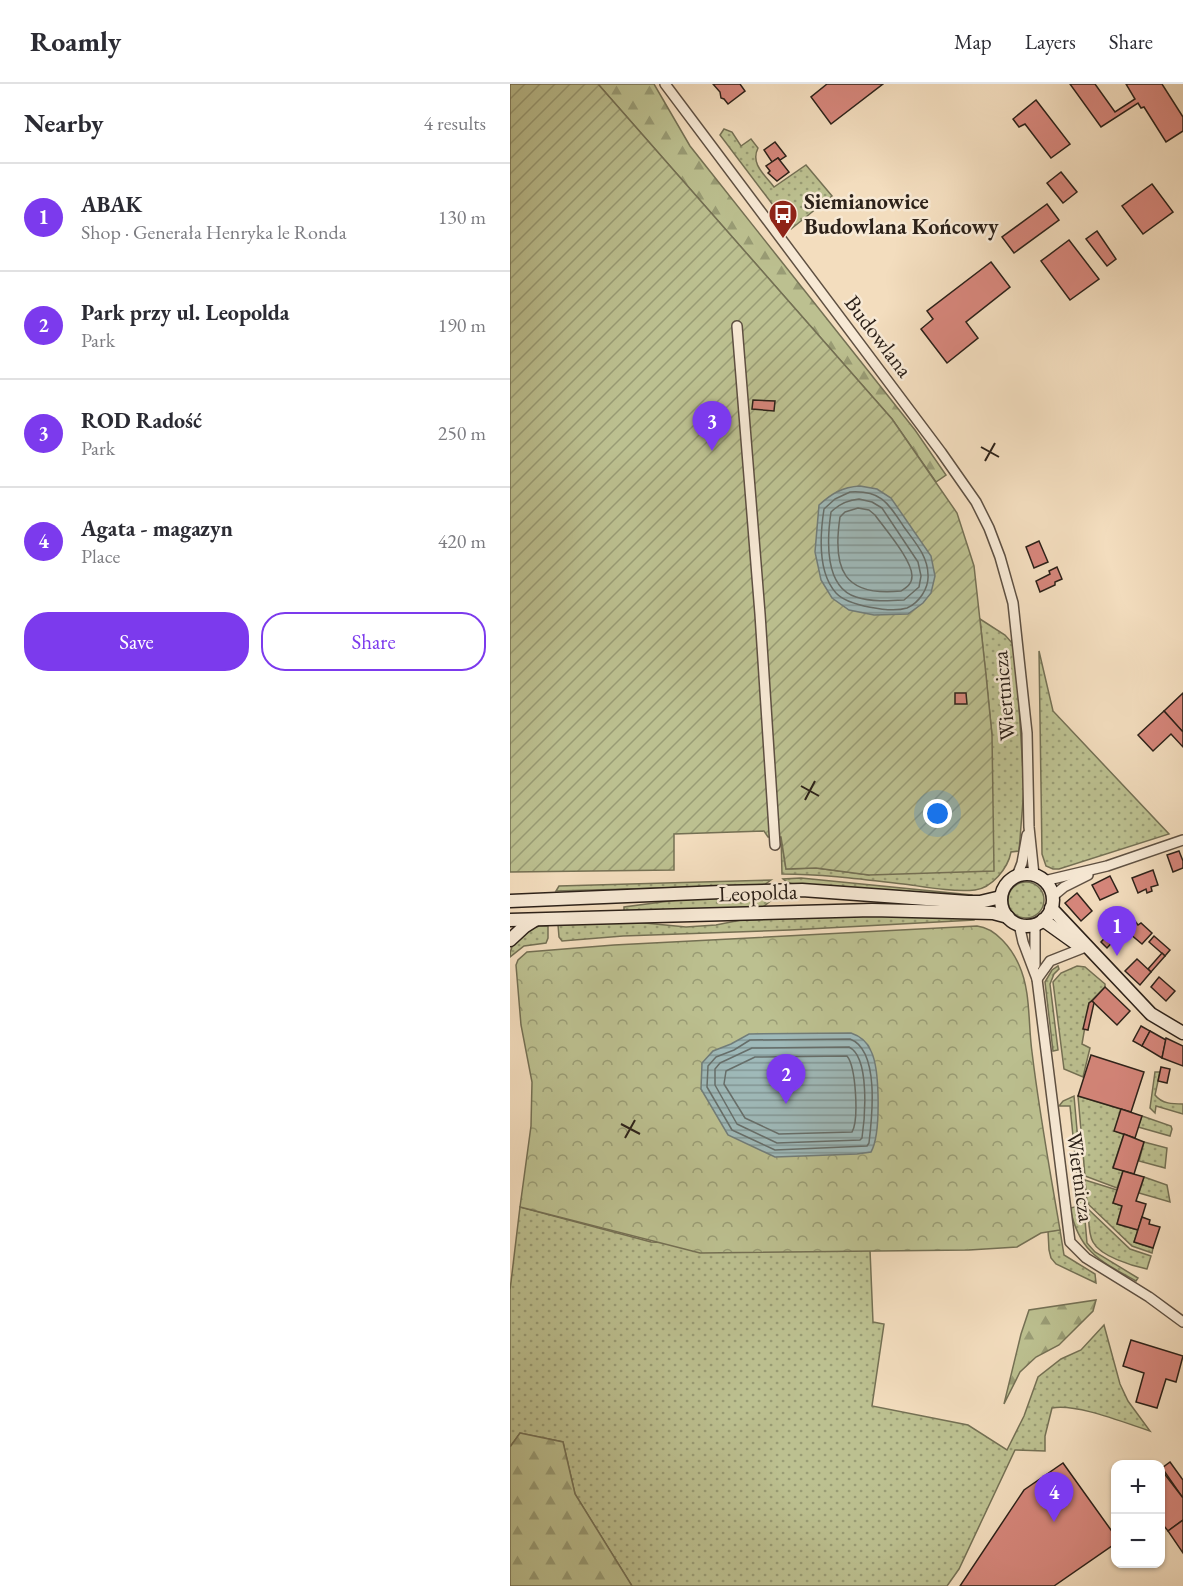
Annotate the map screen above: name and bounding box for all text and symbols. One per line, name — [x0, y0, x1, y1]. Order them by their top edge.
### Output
text: Roamly — [30, 23, 121, 59]
text: Map — [954, 28, 992, 55]
text: Layers — [1025, 28, 1076, 55]
text: Share — [1109, 28, 1153, 55]
text: Nearby — [24, 106, 104, 140]
text: 4 results — [423, 110, 486, 136]
place label: Siemianowice Budowlana Końcowy — [804, 187, 999, 241]
text: ABAK — [81, 190, 142, 219]
bus stop icon: Siemianowice Budowlana Końcowy — [767, 198, 799, 240]
text: 1 — [38, 204, 49, 230]
text: 130 m — [438, 204, 486, 230]
text: Shop · Generała Henryka le Ronda — [81, 219, 347, 245]
street label: Budowlana — [838, 289, 919, 383]
text: Park przy ul. Leopolda — [81, 298, 289, 327]
text: 2 — [38, 312, 49, 338]
text: 190 m — [438, 312, 486, 338]
text: Park — [81, 327, 115, 353]
pin: 3 — [692, 402, 732, 451]
text: ROD Radość — [81, 406, 202, 435]
text: 3 — [38, 420, 49, 446]
text: 250 m — [438, 420, 486, 446]
text: Park — [81, 435, 115, 461]
text: Agata - magazyn — [81, 514, 233, 543]
text: 4 — [38, 528, 49, 554]
text: 420 m — [438, 528, 486, 554]
text: Place — [81, 543, 120, 569]
button: Save — [24, 612, 249, 671]
button: Share — [261, 612, 486, 671]
street label: Wiertnicza — [985, 649, 1022, 742]
your location — [923, 799, 952, 828]
street label: Leopolda — [718, 877, 798, 908]
pin: 1 — [1098, 906, 1136, 956]
pin: 2 — [766, 1054, 806, 1104]
street label: Wiertnicza — [1060, 1130, 1101, 1224]
map controls — [1111, 1460, 1165, 1568]
button: + — [1111, 1460, 1165, 1514]
pin: 4 — [1034, 1472, 1074, 1522]
button: − — [1111, 1514, 1165, 1568]

